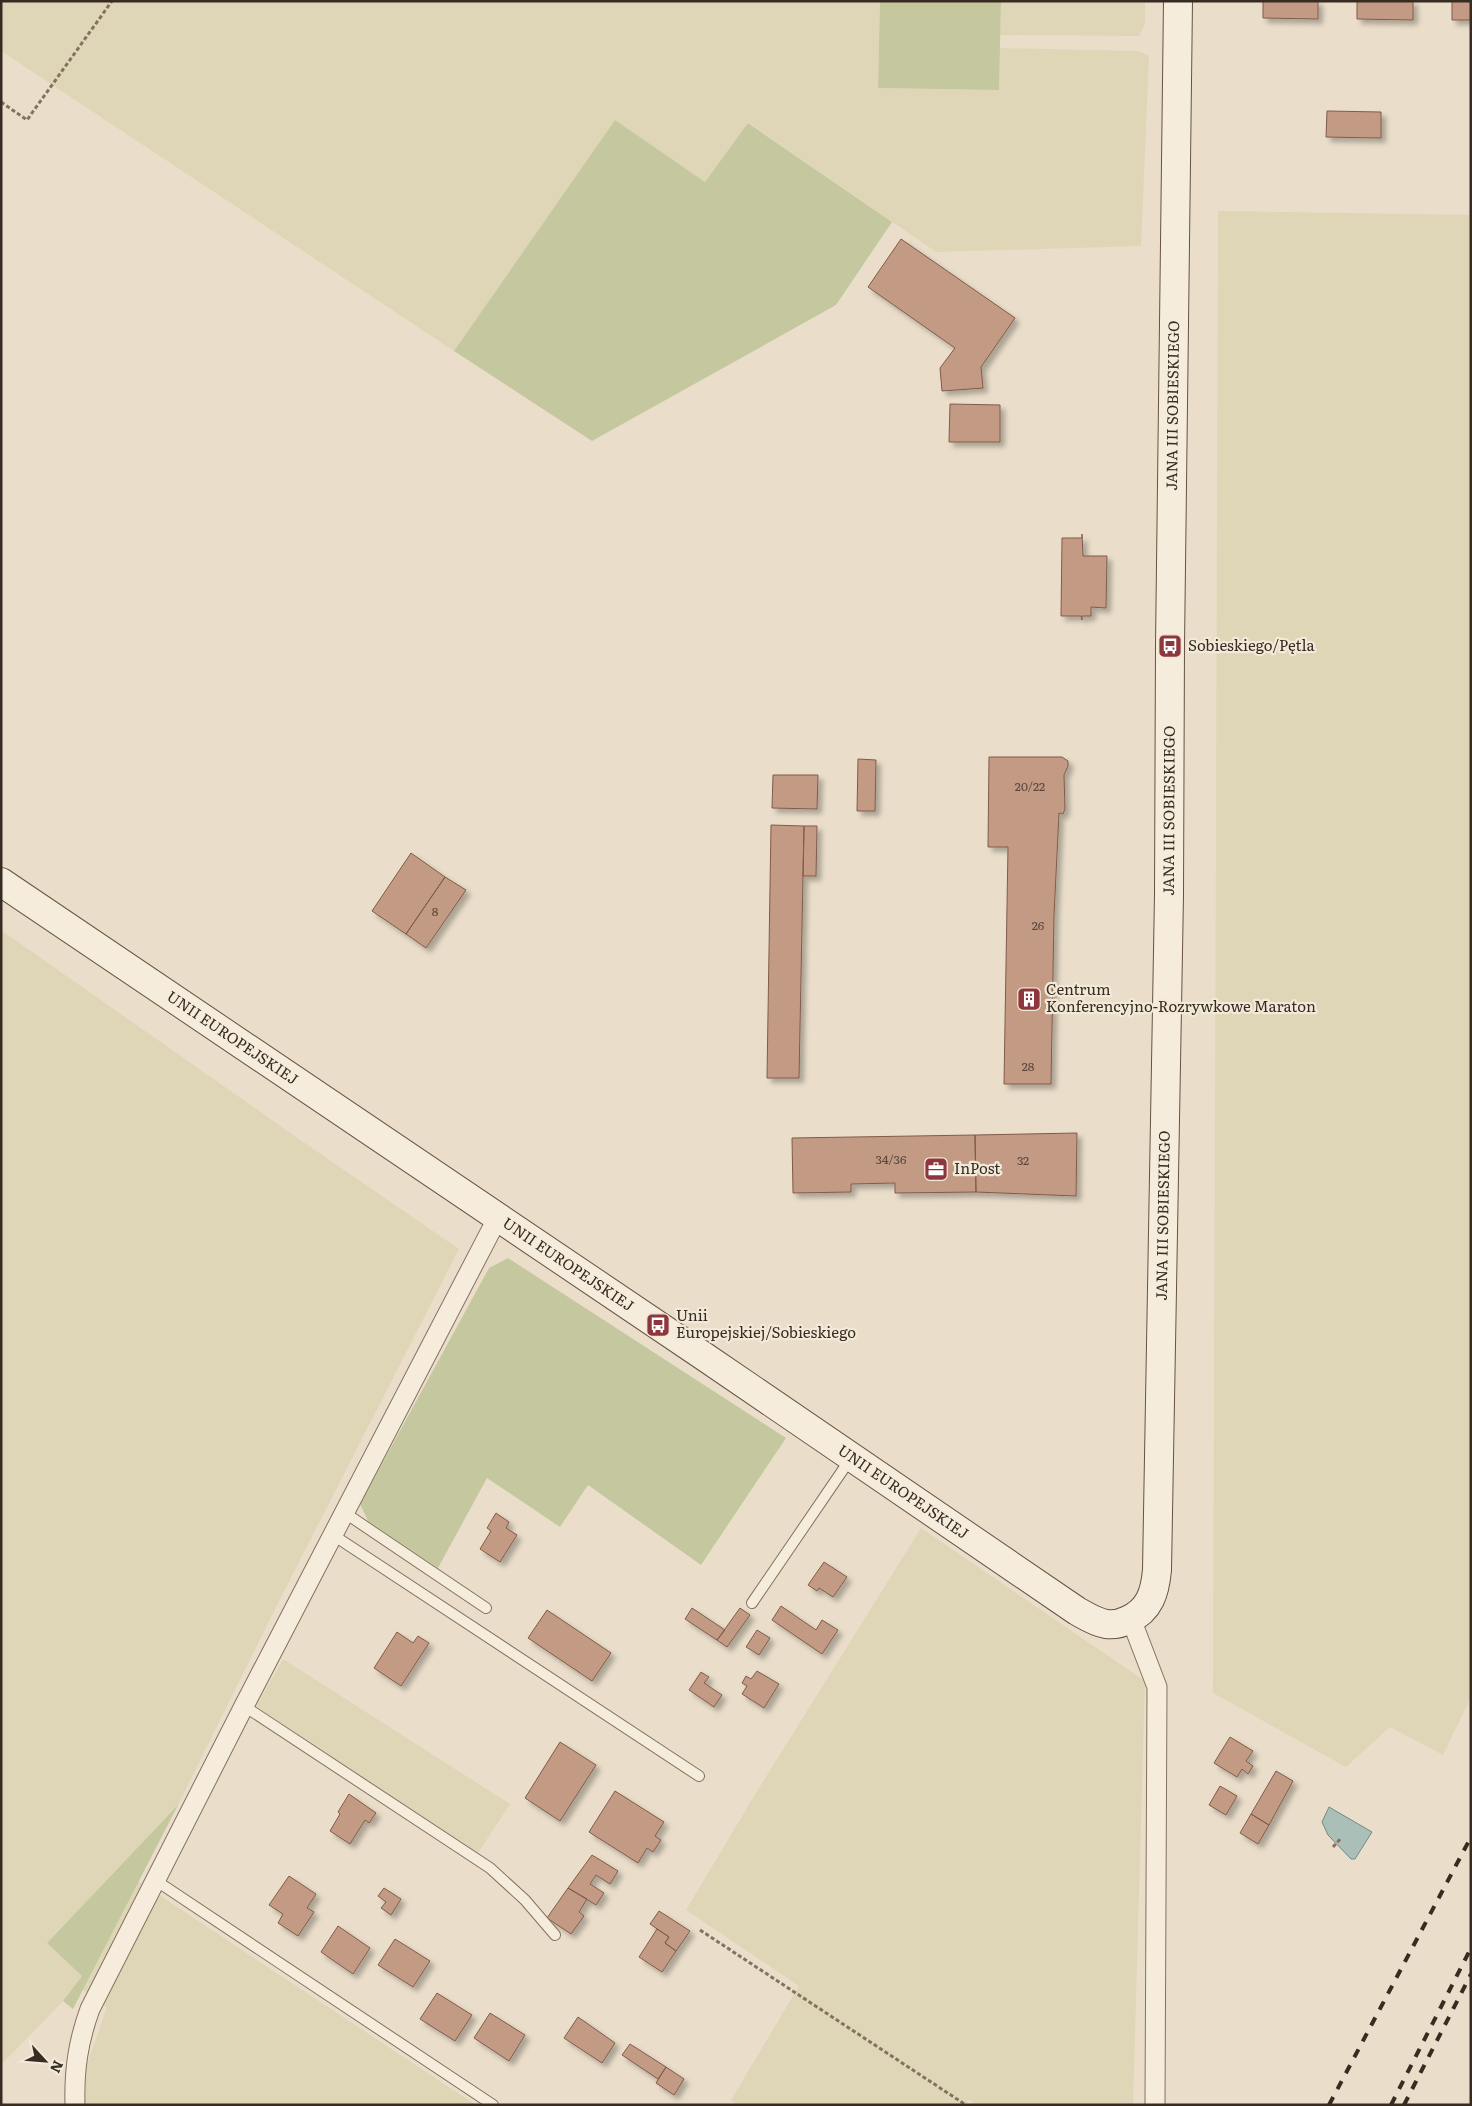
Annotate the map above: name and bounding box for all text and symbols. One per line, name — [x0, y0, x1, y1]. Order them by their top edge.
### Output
street label: JANA III SOBIESKIEGO — [1159, 320, 1184, 491]
bus stop icon: Sobieskiego/Pętla — [1157, 633, 1183, 659]
place label: Sobieskiego/Pętla — [1188, 633, 1316, 656]
street label: JANA III SOBIESKIEGO — [1156, 725, 1180, 896]
house number: 20/22 — [1015, 777, 1045, 795]
house number: 8 — [432, 902, 439, 920]
house number: 26 — [1032, 916, 1045, 934]
place label: Centrum Konferencyjno-Rozrywkowe Maraton — [1046, 977, 1316, 1017]
street label: UNII EUROPEJSKIEJ — [163, 984, 303, 1089]
building icon: Centrum Konferencyjno-Rozrywkowe Maraton — [1016, 986, 1042, 1012]
house number: 28 — [1022, 1057, 1035, 1075]
street label: JANA III SOBIESKIEGO — [1149, 1130, 1175, 1301]
house number: 34/36 — [876, 1150, 907, 1168]
house number: 32 — [1017, 1151, 1029, 1169]
office icon: InPost — [923, 1156, 949, 1182]
place label: InPost — [954, 1156, 1000, 1179]
street label: UNII EUROPEJSKIEJ — [498, 1211, 639, 1316]
place label: Unii Europejskiej/Sobieskiego — [676, 1303, 856, 1343]
bus stop icon: Unii Europejskiej/Sobieskiego — [645, 1312, 671, 1338]
street label: UNII EUROPEJSKIEJ — [834, 1438, 974, 1544]
north arrow — [20, 2036, 70, 2086]
text: N — [46, 2057, 69, 2077]

